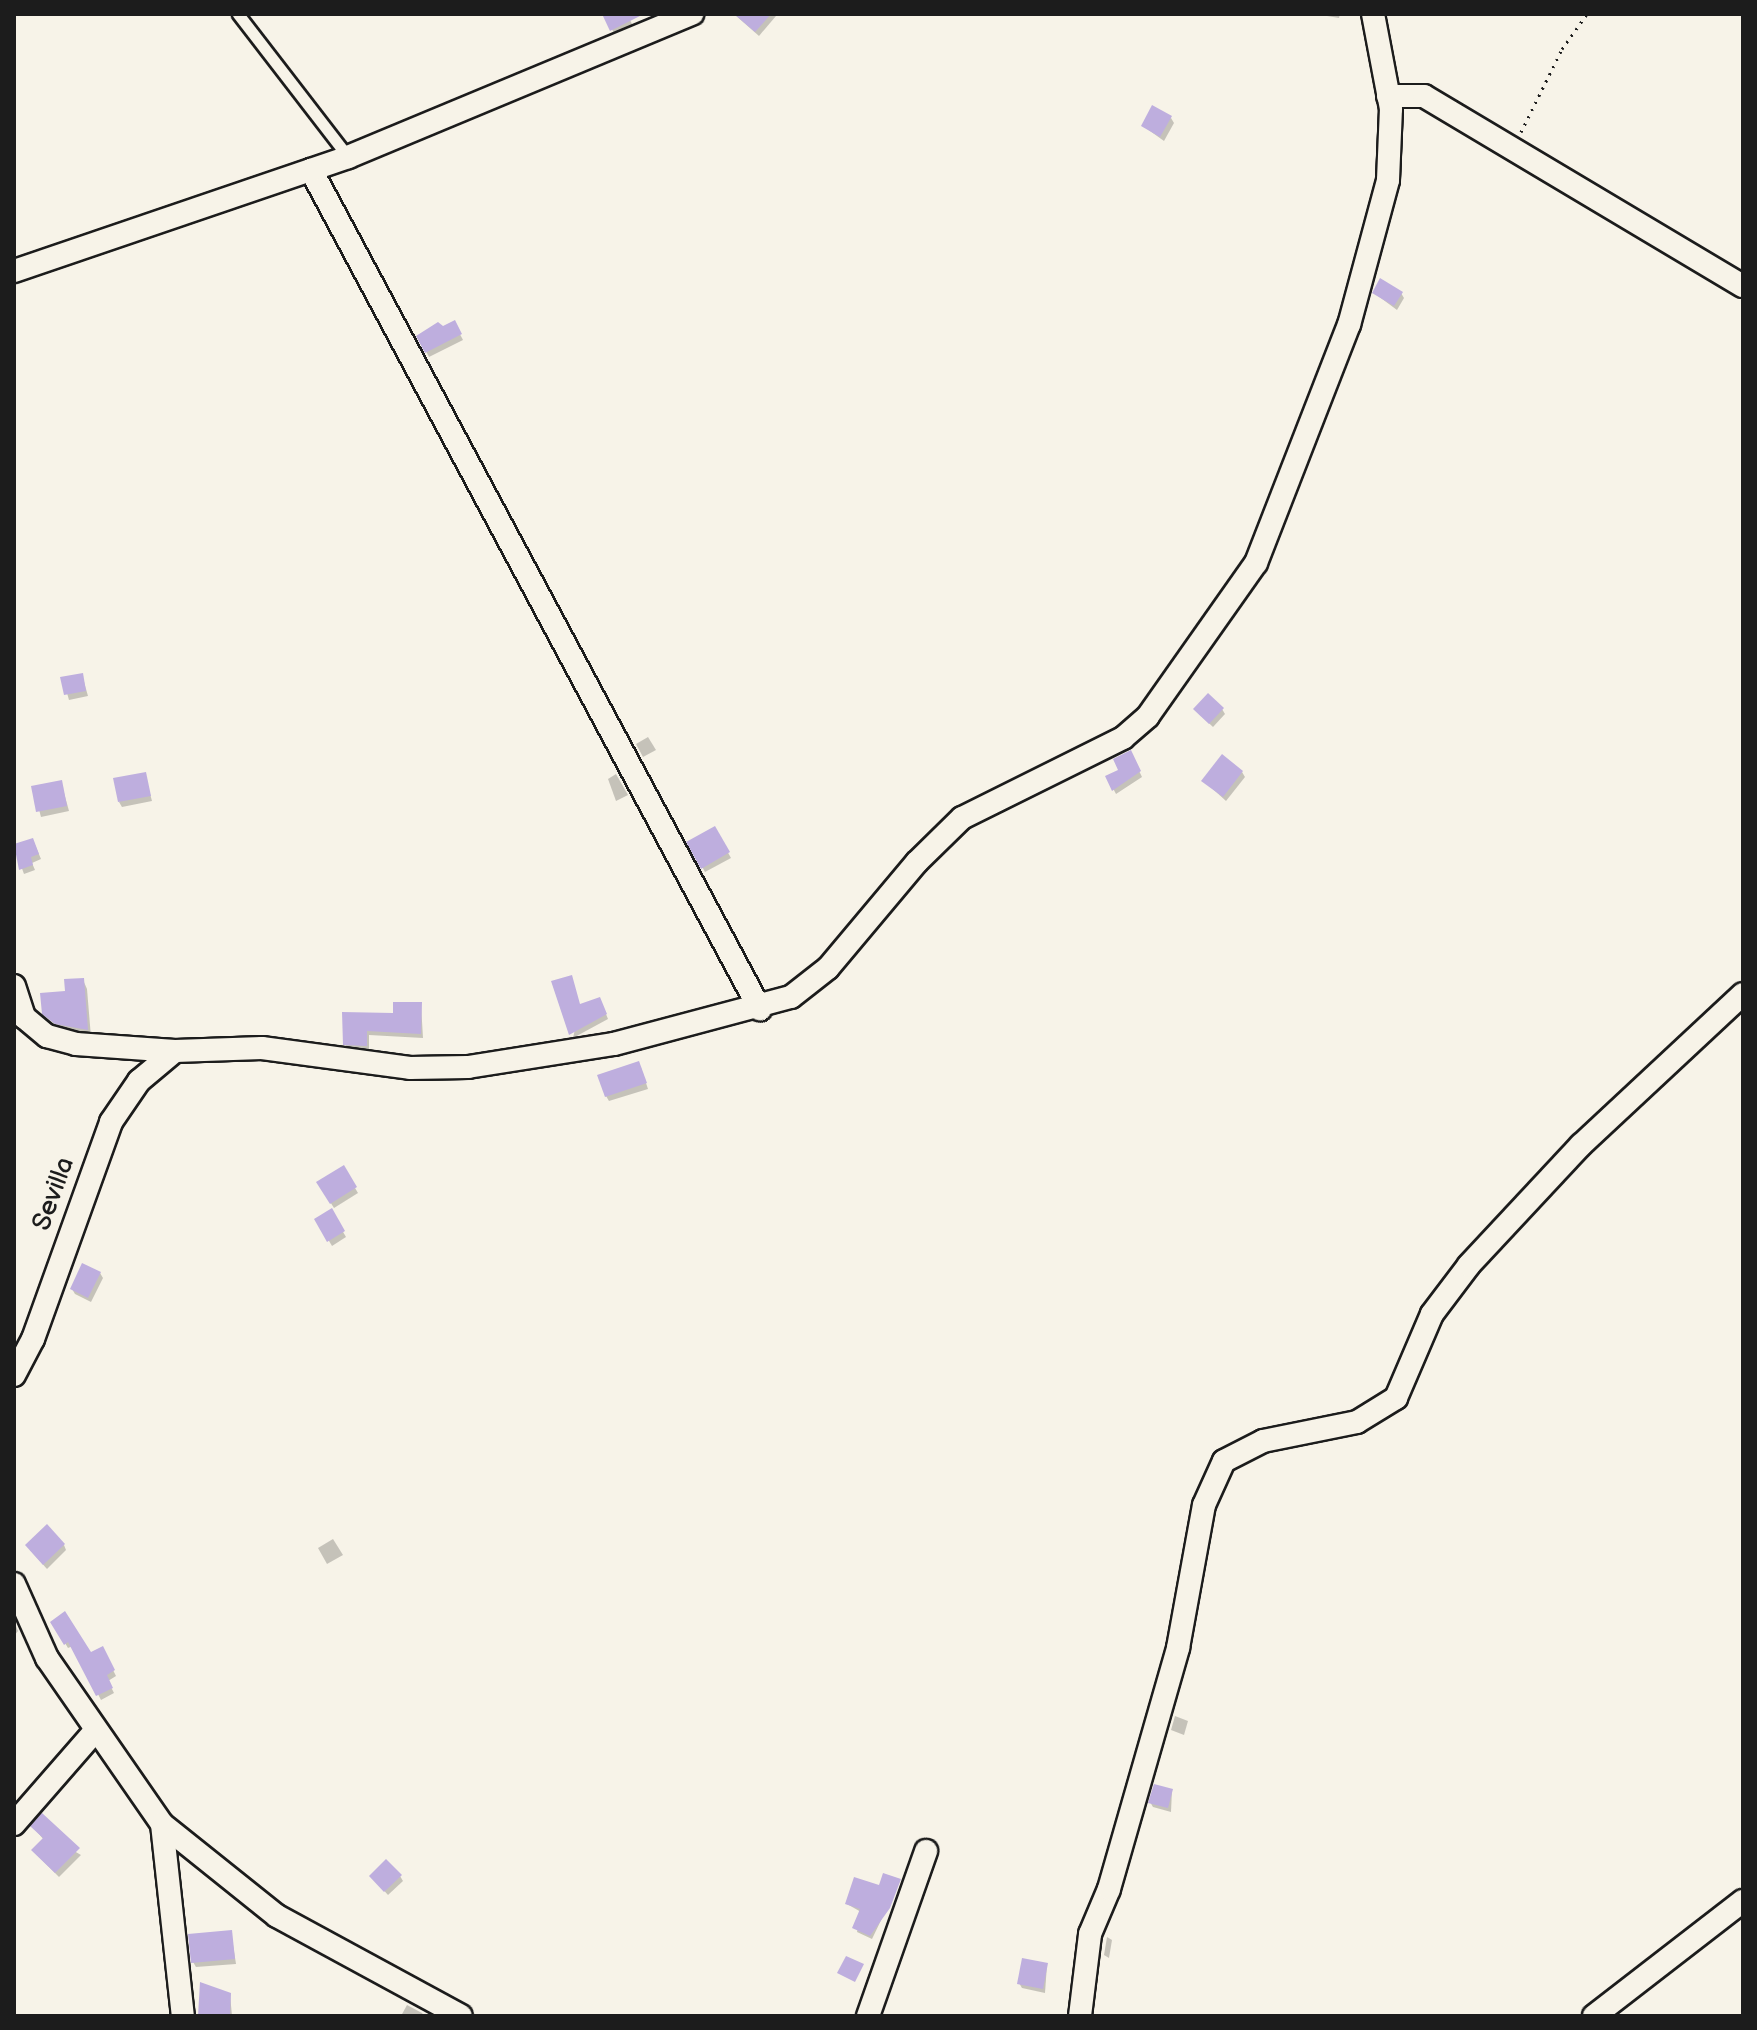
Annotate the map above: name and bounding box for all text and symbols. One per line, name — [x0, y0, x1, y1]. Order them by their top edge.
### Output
street label: Sevilla — [26, 1153, 82, 1235]

